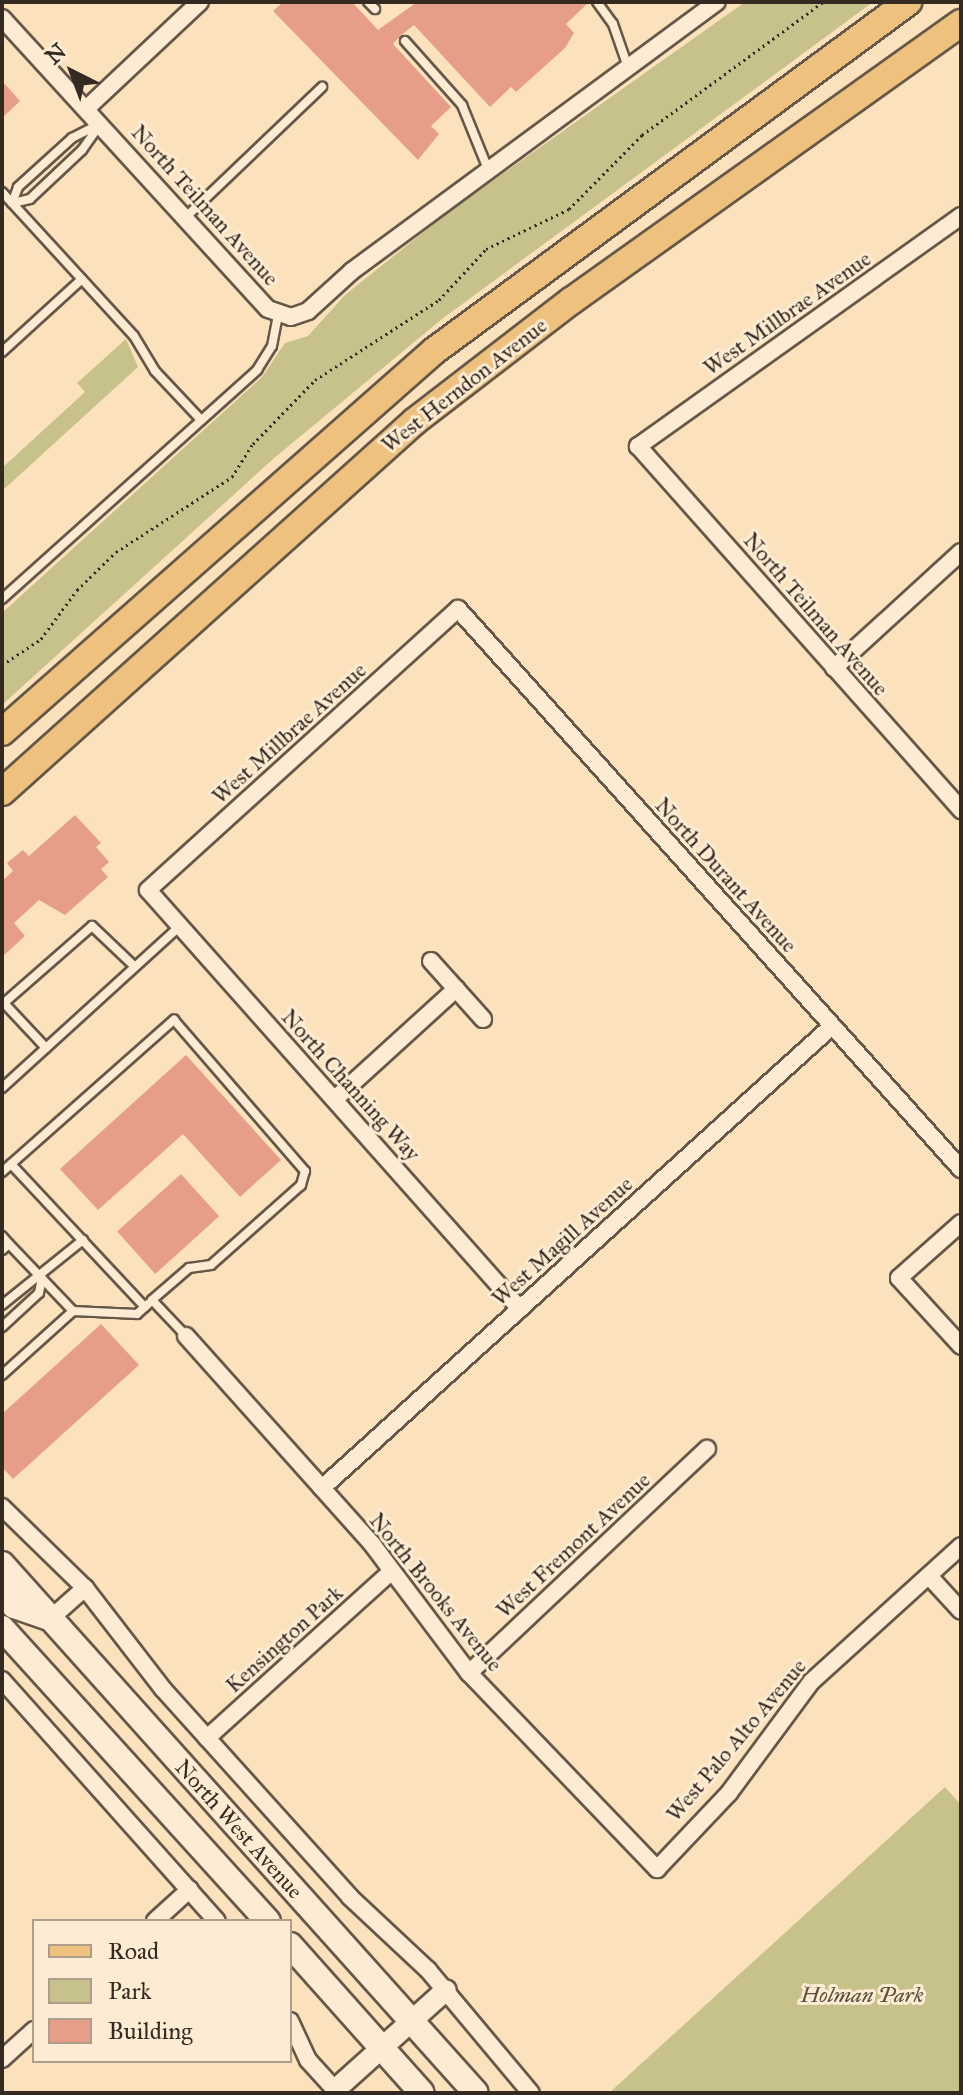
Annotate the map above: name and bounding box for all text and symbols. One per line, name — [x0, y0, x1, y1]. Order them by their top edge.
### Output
north arrow — [32, 32, 112, 112]
text: N — [40, 38, 72, 70]
street label: North Teilman Avenue — [126, 119, 284, 291]
street label: West Millbrae Avenue — [698, 245, 876, 381]
street label: West Herndon Avenue — [376, 312, 552, 458]
street label: North Teilman Avenue — [738, 527, 894, 701]
street label: West Millbrae Avenue — [206, 657, 372, 809]
street label: North Durant Avenue — [649, 792, 803, 958]
street label: North Channing Way — [276, 1004, 426, 1166]
street label: West Magill Avenue — [486, 1171, 638, 1311]
street label: West Fremont Avenue — [491, 1467, 655, 1623]
street label: North Brooks Avenue — [364, 1507, 508, 1677]
street label: Kensington Park — [220, 1580, 348, 1698]
street label: West Palo Alto Avenue — [660, 1654, 812, 1826]
street label: North West Avenue — [170, 1754, 308, 1904]
legend — [32, 1919, 292, 2063]
text: Road — [108, 1936, 159, 1966]
text: Park — [108, 1976, 151, 2006]
park label: Holman Park — [800, 1982, 924, 2008]
text: Building — [108, 2016, 193, 2046]

